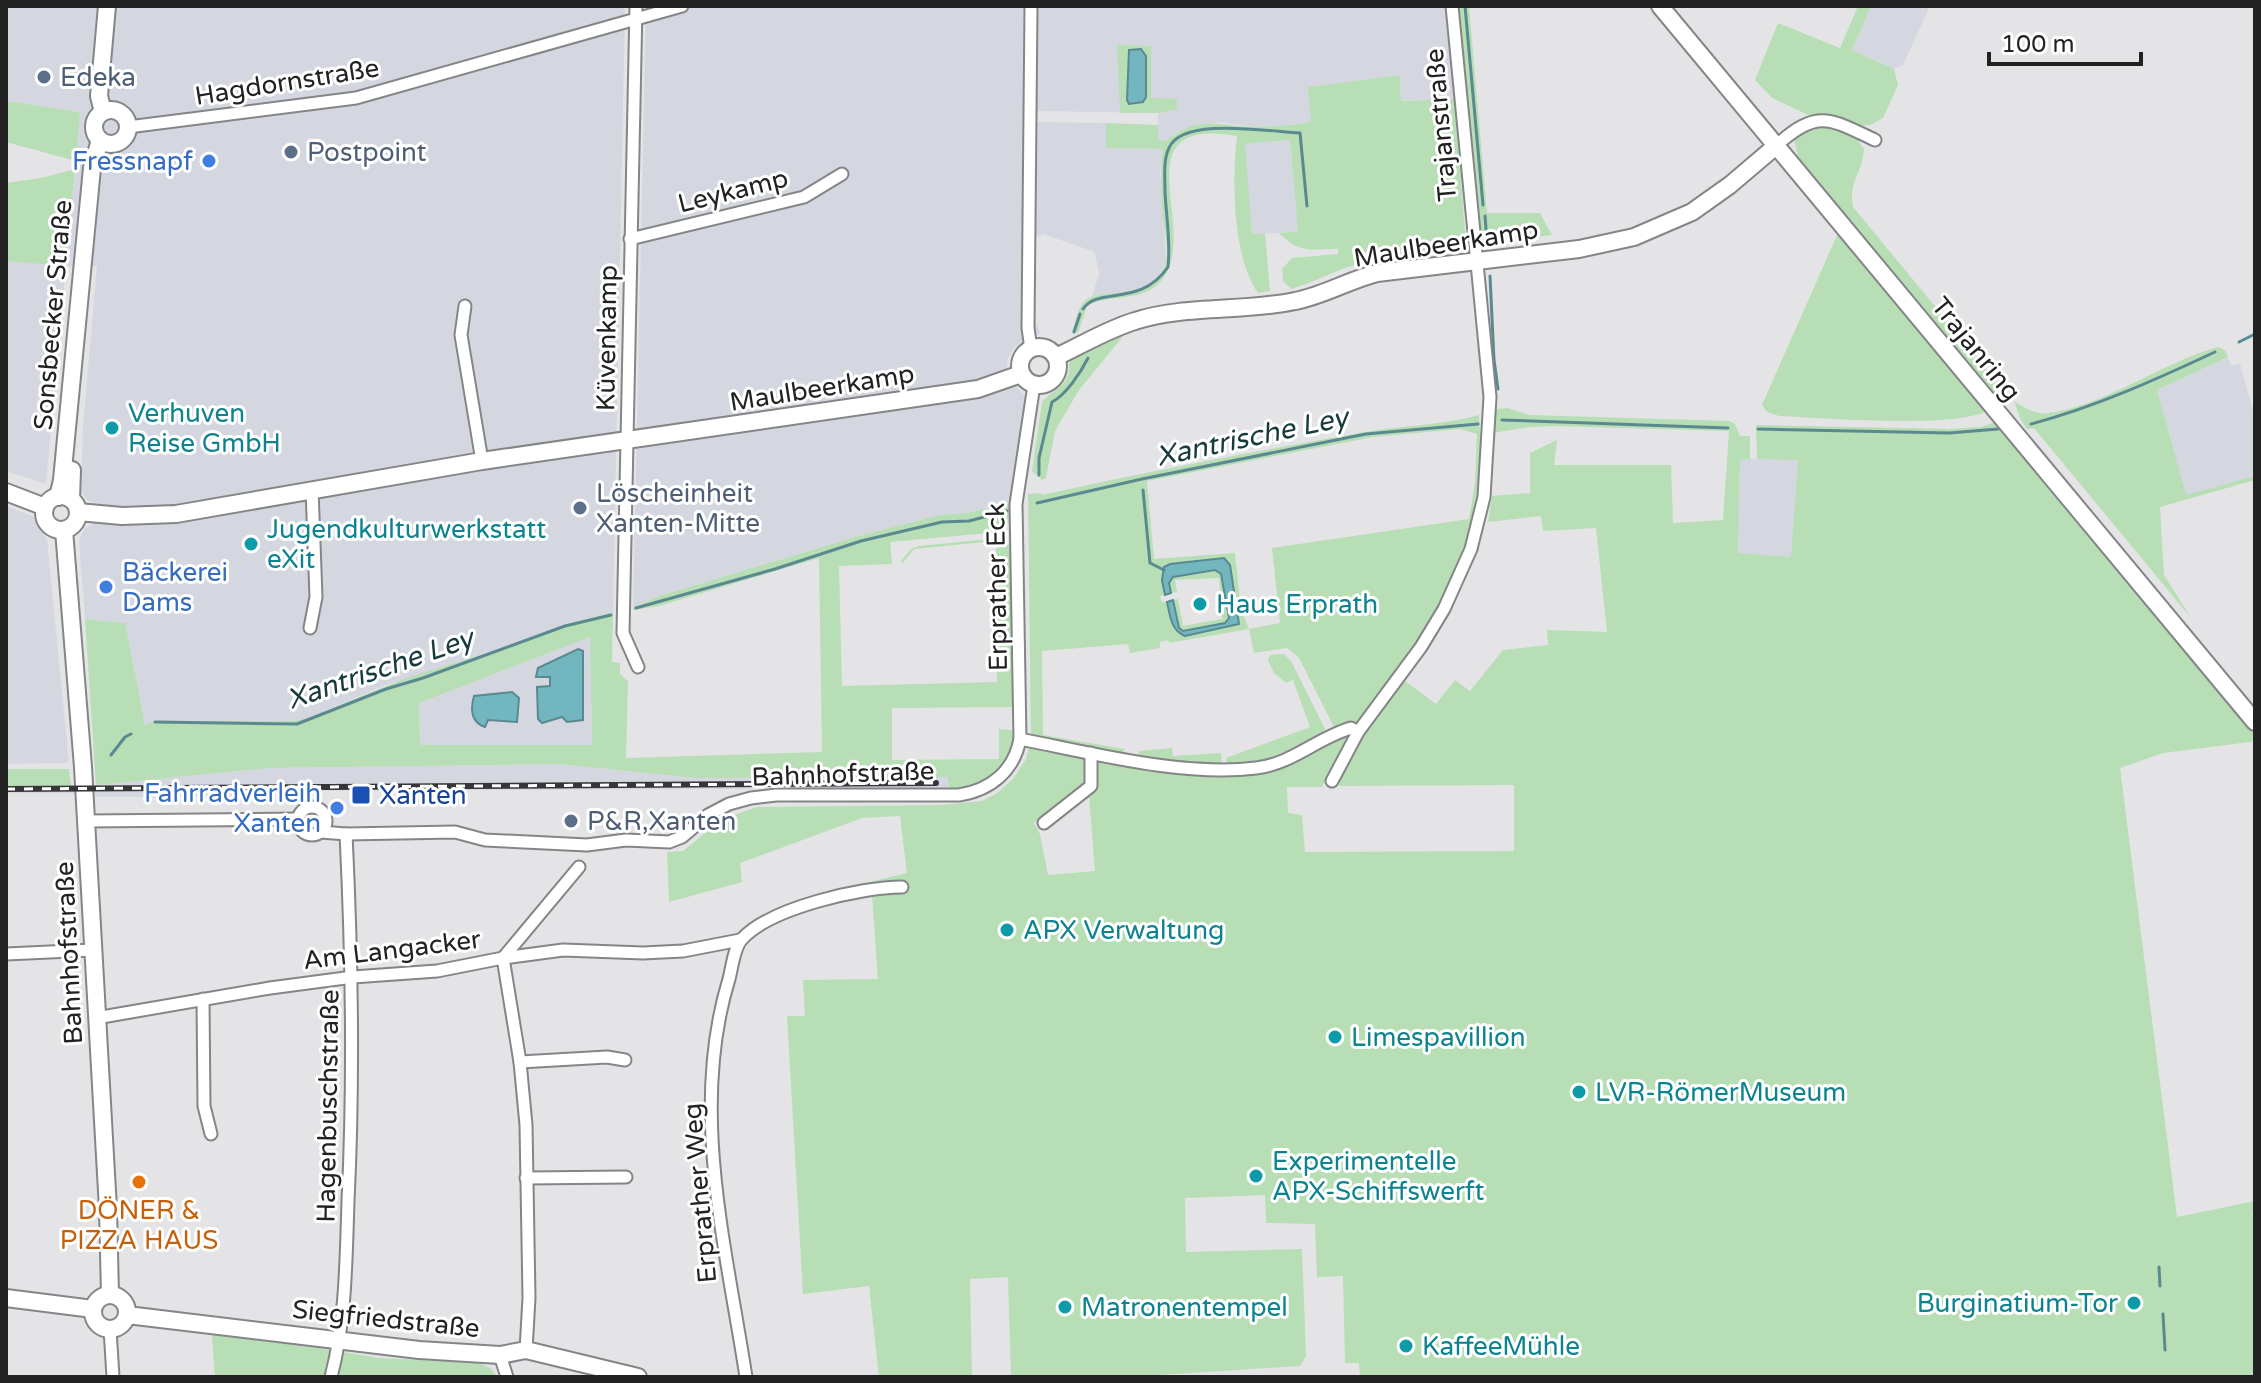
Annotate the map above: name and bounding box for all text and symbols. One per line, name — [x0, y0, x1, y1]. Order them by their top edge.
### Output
scale bar — [1989, 16, 2141, 66]
text: 100 m — [2001, 30, 2075, 59]
street label: Trajanstraße — [1419, 47, 1463, 203]
street label: Hagdornstraße — [193, 52, 381, 112]
place label: Edeka — [60, 62, 136, 93]
marker: Edeka — [35, 68, 53, 86]
place label: Postpoint — [307, 137, 426, 168]
marker: Postpoint — [282, 143, 300, 161]
place label: Fressnapf — [72, 146, 193, 177]
marker: Fressnapf — [200, 152, 218, 170]
street label: Leykamp — [675, 162, 791, 220]
street label: Sonsbecker Straße — [27, 199, 79, 431]
street label: Maulbeerkamp — [1351, 214, 1541, 274]
street label: Küvenkamp — [590, 265, 624, 411]
street label: Trajanring — [1925, 291, 2027, 407]
street label: Maulbeerkamp — [727, 358, 917, 418]
place label: Verhuven Reise GmbH — [128, 398, 281, 459]
water label: Xantrische Ley — [1153, 400, 1354, 474]
marker: Verhuven Reise GmbH — [103, 419, 121, 437]
place label: Löscheinheit Xanten-Mitte — [596, 478, 760, 539]
marker: Löscheinheit Xanten-Mitte — [571, 499, 589, 517]
street label: Erprather Eck — [980, 503, 1014, 671]
place label: Jugendkulturwerkstatt eXit — [267, 514, 546, 575]
marker: Jugendkulturwerkstatt eXit — [242, 535, 260, 553]
place label: Bäckerei Dams — [122, 557, 228, 618]
marker: Bäckerei Dams — [97, 578, 115, 596]
place label: Haus Erprath — [1216, 589, 1378, 620]
marker: Haus Erprath — [1191, 595, 1209, 613]
water label: Xantrische Ley — [282, 620, 480, 717]
street label: Bahnhofstraße — [751, 755, 935, 793]
place label: Fahrradverleih Xanten — [144, 778, 321, 839]
place label: Xanten — [379, 780, 467, 811]
marker: Xanten — [350, 784, 372, 806]
marker: Fahrradverleih Xanten — [328, 799, 346, 817]
place label: P&R,Xanten — [587, 806, 736, 837]
marker: P&R,Xanten — [562, 812, 580, 830]
street label: Bahnhofstraße — [49, 861, 89, 1045]
place label: APX Verwaltung — [1023, 915, 1224, 946]
marker: APX Verwaltung — [998, 921, 1016, 939]
street label: Am Langacker — [301, 924, 483, 976]
street label: Hagenbuschstraße — [310, 989, 346, 1223]
place label: Limespavillion — [1351, 1022, 1526, 1053]
marker: Limespavillion — [1326, 1028, 1344, 1046]
place label: LVR-RömerMuseum — [1595, 1077, 1846, 1108]
marker: LVR-RömerMuseum — [1570, 1083, 1588, 1101]
street label: Erprather Weg — [677, 1102, 723, 1284]
place label: Experimentelle APX-Schiffswerft — [1272, 1146, 1485, 1207]
marker: Experimentelle APX-Schiffswerft — [1247, 1167, 1265, 1185]
marker: DÖNER & PIZZA HAUS — [130, 1173, 148, 1191]
place label: DÖNER & PIZZA HAUS — [60, 1195, 218, 1256]
place label: Burginatium-Tor — [1917, 1288, 2118, 1319]
place label: Matronentempel — [1081, 1292, 1288, 1323]
street label: Siegfriedstraße — [291, 1294, 481, 1344]
marker: Burginatium-Tor — [2125, 1294, 2143, 1312]
marker: Matronentempel — [1056, 1298, 1074, 1316]
place label: KaffeeMühle — [1422, 1331, 1580, 1362]
marker: KaffeeMühle — [1397, 1337, 1415, 1355]

